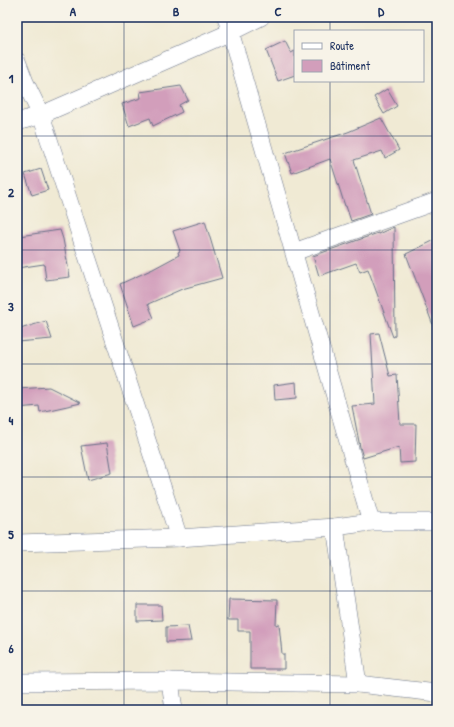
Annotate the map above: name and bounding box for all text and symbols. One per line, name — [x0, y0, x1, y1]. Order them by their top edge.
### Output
text: A — [70, 2, 77, 20]
text: B — [173, 2, 180, 20]
text: C — [274, 2, 282, 20]
text: D — [378, 2, 385, 20]
legend — [294, 30, 424, 82]
text: Route — [330, 37, 354, 54]
text: Bâtiment — [330, 57, 371, 74]
text: 1 — [9, 69, 14, 87]
text: 2 — [8, 183, 15, 201]
text: 3 — [8, 297, 14, 315]
text: 4 — [9, 411, 14, 429]
text: 5 — [8, 525, 14, 543]
text: 6 — [8, 639, 14, 657]

